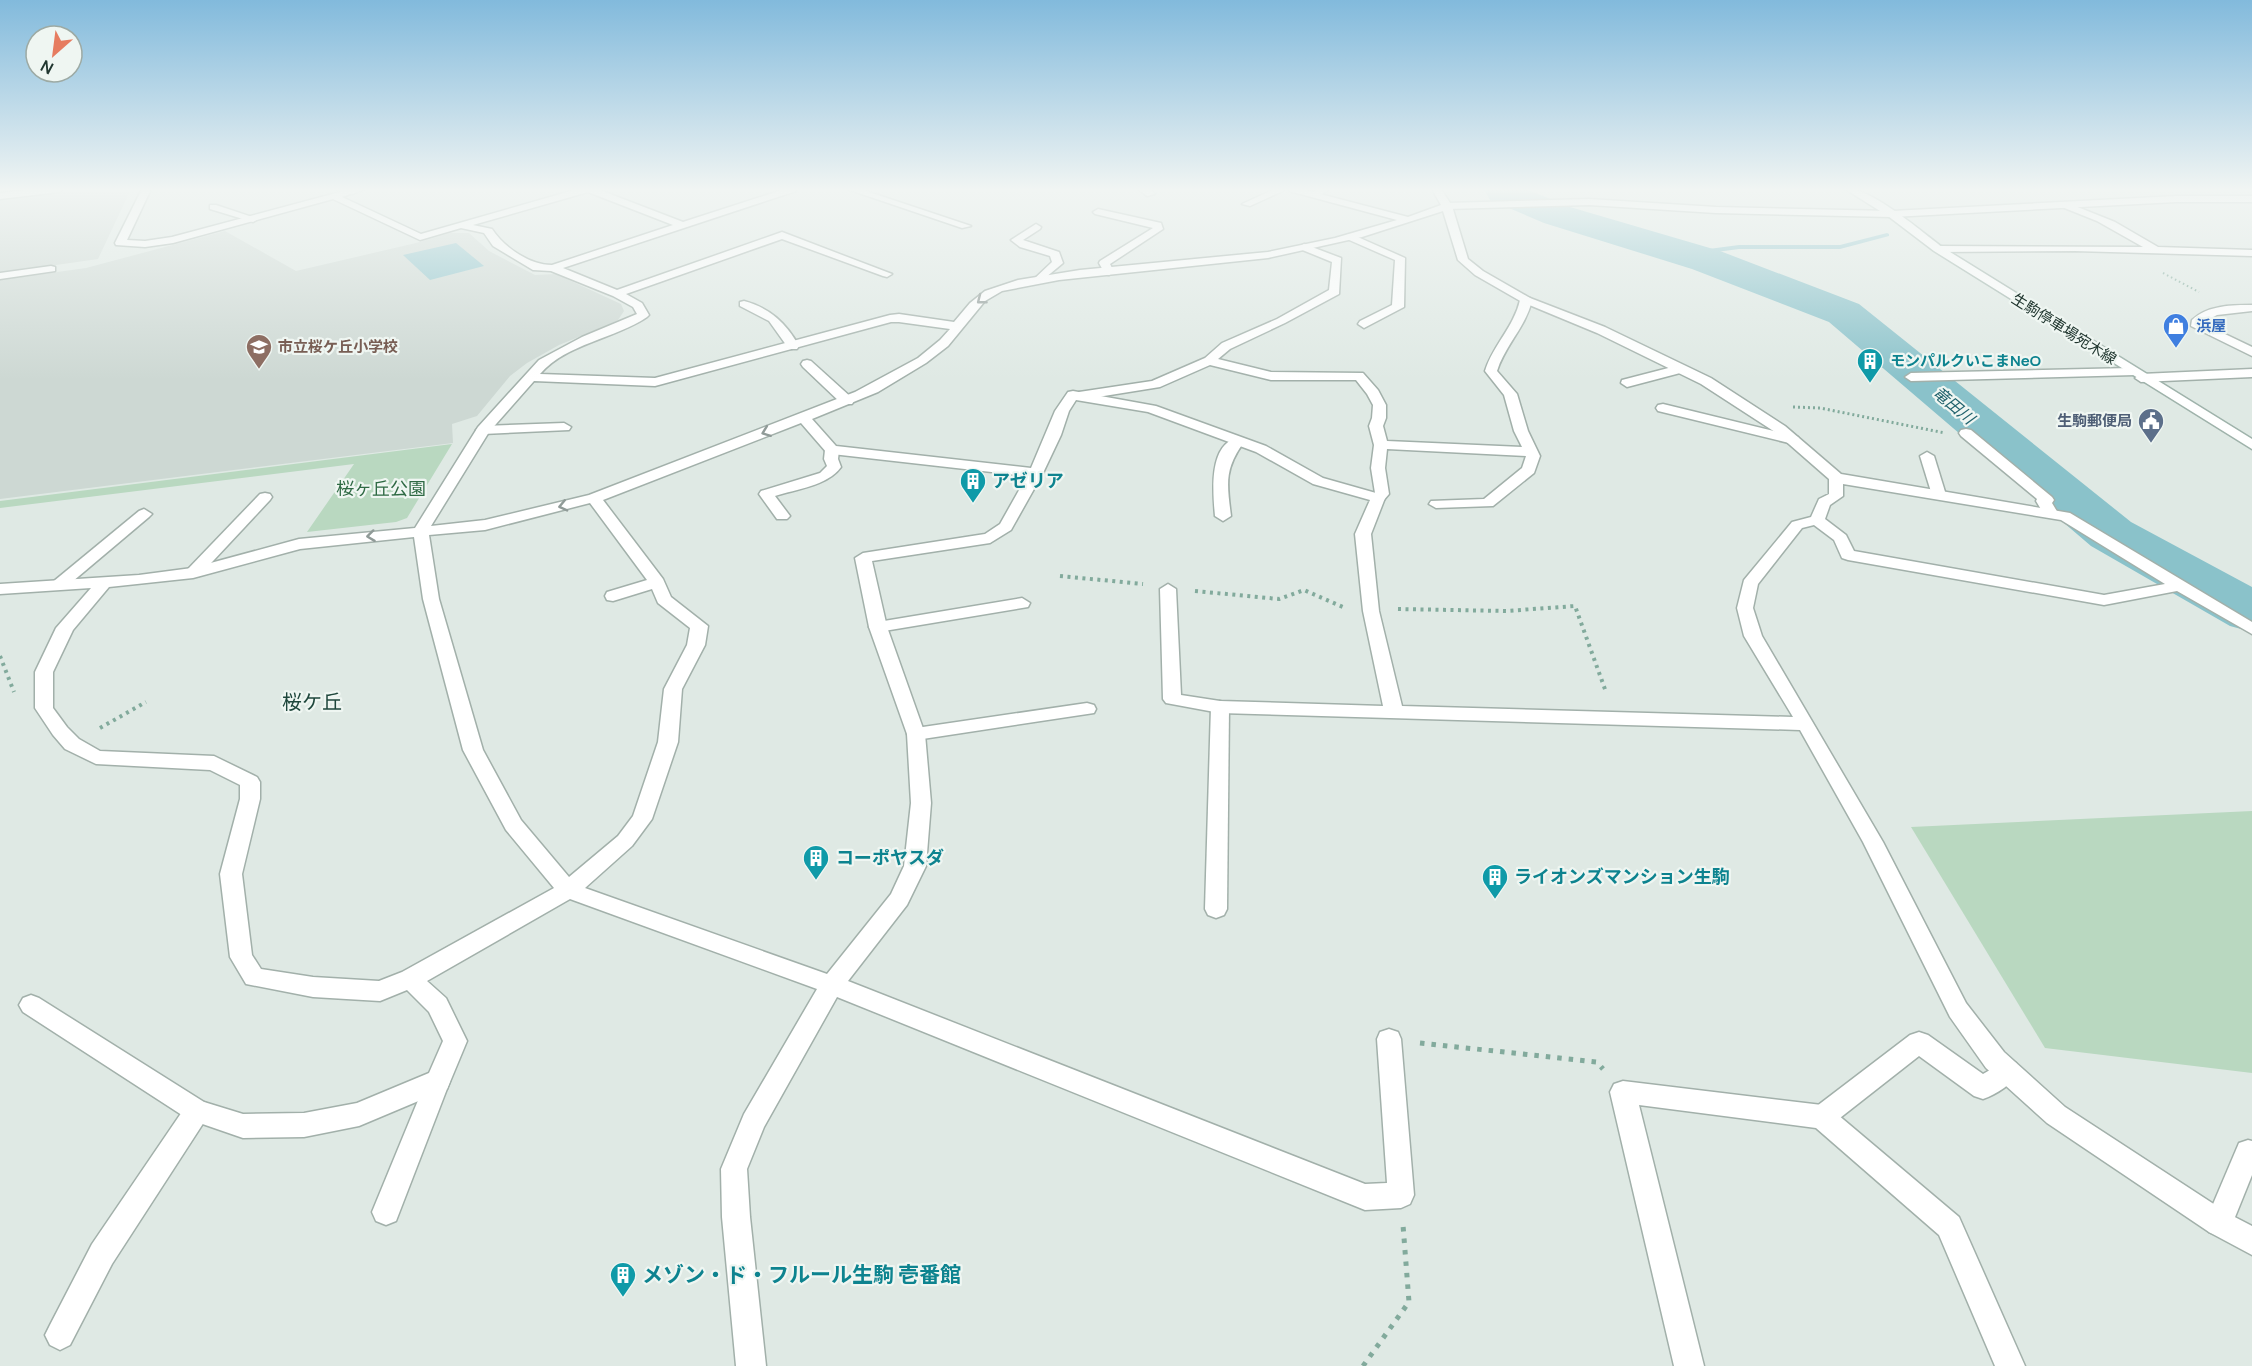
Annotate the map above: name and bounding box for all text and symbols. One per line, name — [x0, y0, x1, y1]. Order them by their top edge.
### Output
north arrow — [24, 24, 84, 84]
text: N — [37, 55, 57, 80]
street label: 生駒停車場宛木線 — [2008, 288, 2121, 369]
one-way arrow — [977, 293, 988, 304]
shop icon: 浜屋 — [2161, 311, 2191, 349]
place label: 浜屋 — [2196, 315, 2226, 336]
school or university icon: 市立桜ケ丘小学校 — [244, 332, 274, 370]
place label: 市立桜ケ丘小学校 — [278, 336, 398, 357]
building icon: モンパルクいこまNeO — [1855, 346, 1885, 384]
place label: モンパルクいこまNeO — [1890, 350, 2041, 371]
water label: 竜田川 — [1929, 381, 1981, 430]
public building icon: 生駒郵便局 — [2136, 406, 2166, 444]
place label: 生駒郵便局 — [2057, 410, 2132, 431]
one-way arrow — [761, 425, 772, 438]
building icon: アゼリア — [958, 466, 988, 504]
place label: アゼリア — [992, 468, 1064, 492]
park label: 桜ヶ丘公園 — [336, 476, 426, 500]
one-way arrow — [558, 499, 568, 512]
one-way arrow — [366, 529, 375, 542]
district label: 桜ケ丘 — [282, 688, 342, 715]
building icon: コーポヤスダ — [801, 843, 831, 881]
place label: コーポヤスダ — [836, 845, 944, 869]
building icon: ライオンズマンション生駒 — [1480, 862, 1510, 900]
place label: ライオンズマンション生駒 — [1514, 864, 1730, 888]
building icon: メゾン・ド・フルール生駒 壱番館 — [608, 1260, 638, 1298]
place label: メゾン・ド・フルール生駒 壱番館 — [642, 1260, 961, 1288]

